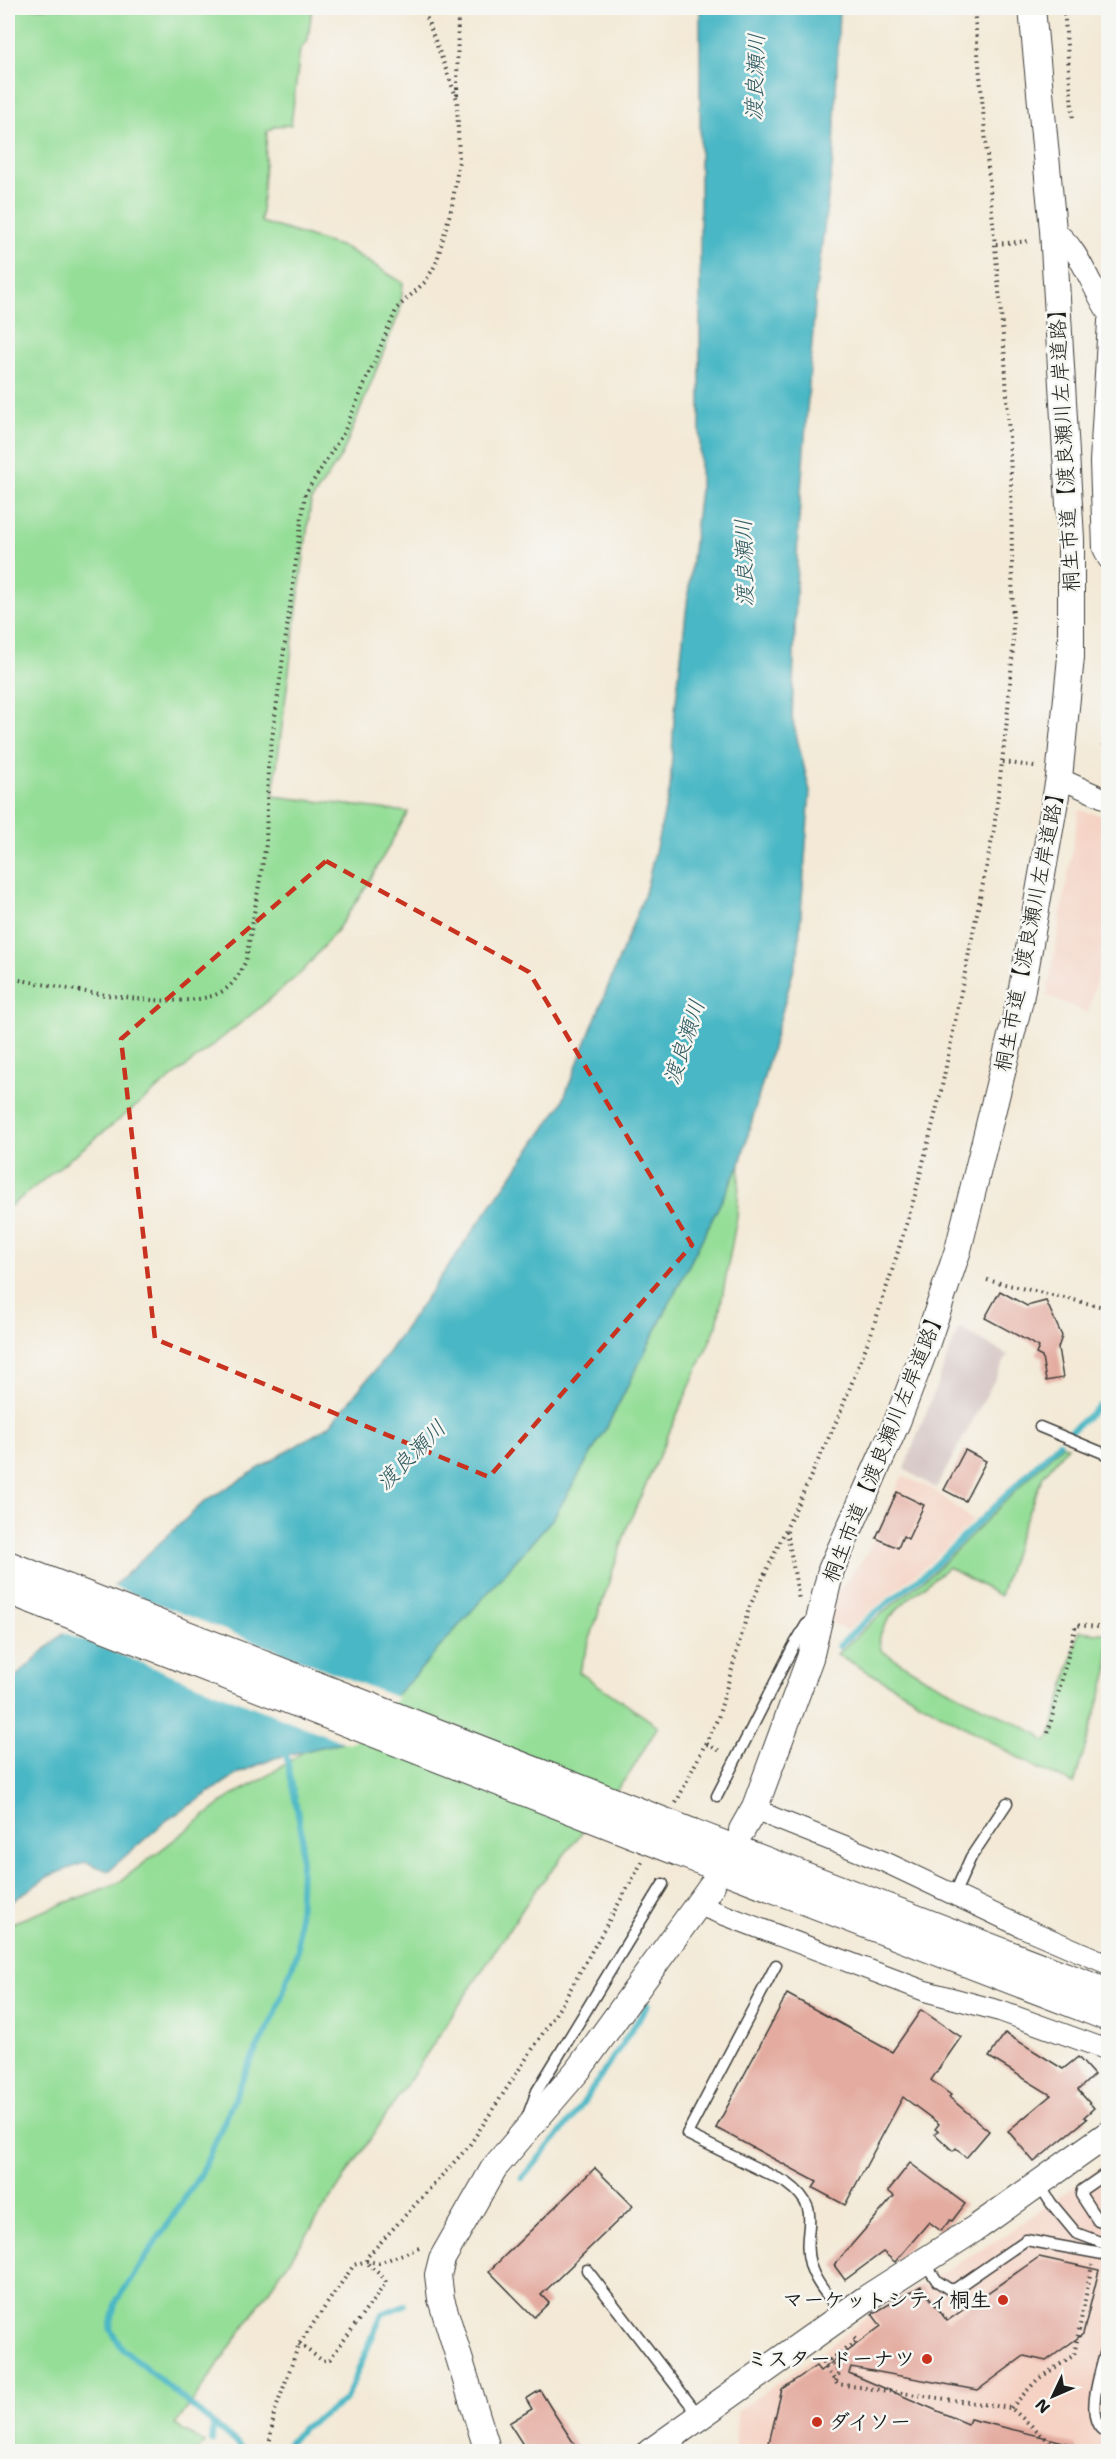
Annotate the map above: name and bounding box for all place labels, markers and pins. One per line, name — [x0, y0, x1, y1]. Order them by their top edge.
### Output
place label: マーケットシティ桐生 — [782, 2286, 991, 2314]
marker: マーケットシティ桐生 — [996, 2293, 1010, 2307]
place label: ミスタードーナツ — [747, 2345, 915, 2373]
marker: ミスタードーナツ — [920, 2352, 934, 2366]
place label: ダイソー — [829, 2408, 911, 2436]
marker: ダイソー — [810, 2415, 824, 2429]

